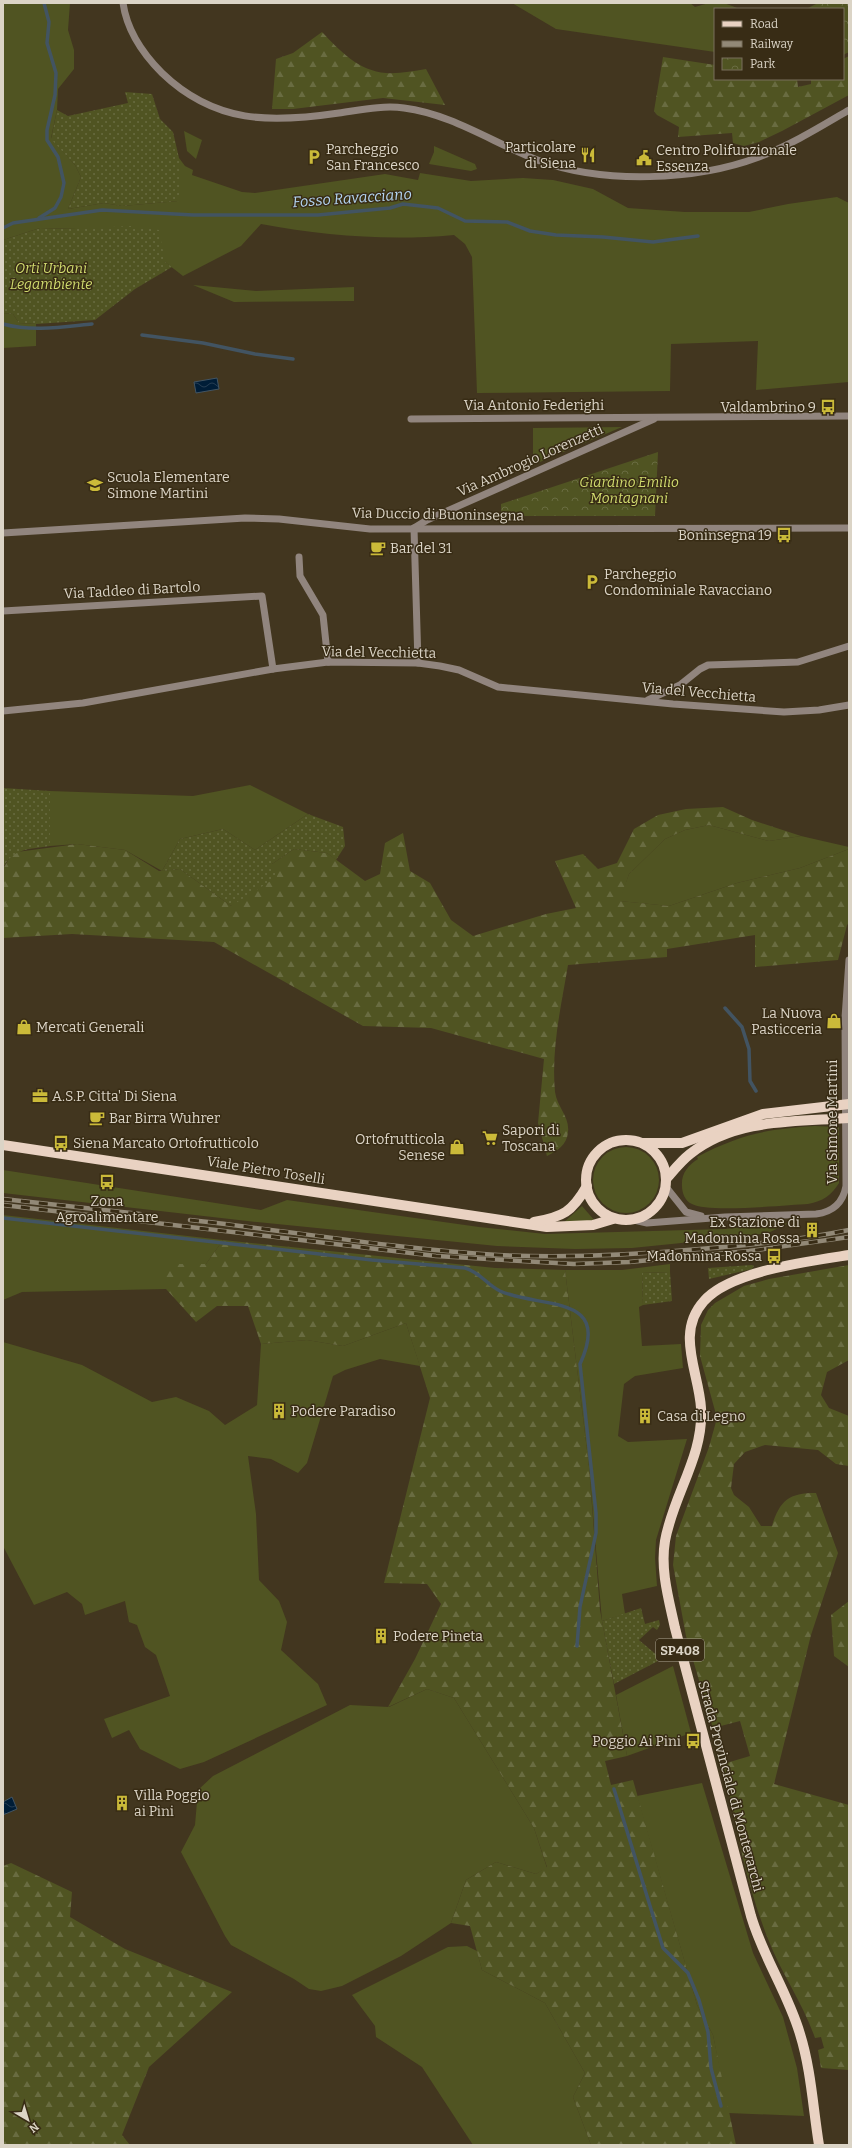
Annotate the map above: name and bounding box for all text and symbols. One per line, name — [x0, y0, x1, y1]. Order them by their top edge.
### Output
legend — [714, 8, 844, 80]
text: Road — [750, 17, 778, 31]
text: Railway — [750, 37, 794, 51]
text: Park — [750, 57, 776, 71]
place label: Particolare di Siena — [505, 139, 576, 172]
place label: Parcheggio San Francesco — [326, 141, 420, 174]
place label: Centro Polifunzionale Essenza — [656, 142, 797, 175]
restaurant icon: Particolare di Siena — [579, 146, 597, 164]
parking icon: Parcheggio San Francesco — [305, 148, 323, 166]
public building icon: Centro Polifunzionale Essenza — [635, 149, 653, 167]
water label: Fosso Ravacciano — [292, 185, 412, 211]
park label: Orti Urbani Legambiente — [10, 260, 92, 293]
street label: Via Antonio Federighi — [464, 397, 604, 414]
bus stop icon: Valdambrino 9 — [819, 398, 837, 416]
place label: Valdambrino 9 — [720, 399, 816, 416]
street label: Via Ambrogio Lorenzetti — [455, 421, 606, 500]
place label: Scuola Elementare Simone Martini — [107, 469, 230, 502]
park label: Giardino Emilio Montagnani — [579, 474, 679, 507]
school or university icon: Scuola Elementare Simone Martini — [86, 476, 104, 494]
street label: Via Duccio di Buoninsegna — [352, 504, 525, 525]
bus stop icon: Boninsegna 19 — [775, 526, 793, 544]
place label: Boninsegna 19 — [678, 527, 772, 544]
cafe icon: Bar del 31 — [369, 539, 387, 557]
place label: Bar del 31 — [390, 540, 452, 557]
place label: Parcheggio Condominiale Ravacciano — [604, 566, 772, 599]
parking icon: Parcheggio Condominiale Ravacciano — [583, 573, 601, 591]
street label: Via Taddeo di Bartolo — [63, 578, 201, 603]
street label: Via del Vecchietta — [322, 643, 437, 662]
street label: Via del Vecchietta — [641, 679, 757, 706]
place label: La Nuova Pasticceria — [751, 1005, 822, 1038]
shop icon: La Nuova Pasticceria — [825, 1012, 843, 1030]
shop icon: Mercati Generali — [15, 1018, 33, 1036]
place label: Mercati Generali — [36, 1019, 144, 1036]
street label: Via Simone Martini — [824, 1060, 841, 1184]
office icon: A.S.P. Citta' Di Siena — [31, 1087, 49, 1105]
place label: A.S.P. Citta' Di Siena — [52, 1088, 177, 1105]
cafe icon: Bar Birra Wuhrer — [88, 1109, 106, 1127]
place label: Bar Birra Wuhrer — [109, 1110, 220, 1127]
place label: Sapori di Toscana — [502, 1122, 560, 1155]
supermarket icon: Sapori di Toscana — [481, 1129, 499, 1147]
place label: Ortofrutticola Senese — [355, 1131, 445, 1164]
bus stop icon: Siena Marcato Ortofrutticolo — [52, 1134, 70, 1152]
place label: Siena Marcato Ortofrutticolo — [73, 1135, 259, 1152]
shop icon: Ortofrutticola Senese — [448, 1138, 466, 1156]
street label: Viale Pietro Toselli — [206, 1153, 326, 1188]
bus stop icon: Zona Agroalimentare — [98, 1173, 116, 1191]
place label: Zona Agroalimentare — [56, 1193, 158, 1226]
place label: Ex Stazione di Madonnina Rossa — [685, 1214, 800, 1247]
building icon: Ex Stazione di Madonnina Rossa — [803, 1221, 821, 1239]
bus stop icon: Madonnina Rossa — [765, 1247, 783, 1265]
place label: Madonnina Rossa — [647, 1248, 762, 1265]
building icon: Podere Paradiso — [270, 1402, 288, 1420]
place label: Podere Paradiso — [291, 1403, 396, 1420]
building icon: Casa di Legno — [636, 1407, 654, 1425]
place label: Casa di Legno — [657, 1408, 746, 1425]
building icon: Podere Pineta — [372, 1627, 390, 1645]
place label: Podere Pineta — [393, 1628, 483, 1645]
road number: SP408 — [656, 1639, 704, 1661]
street label: Strada Provinciale di Montevarchi — [694, 1679, 767, 1893]
bus stop icon: Poggio Ai Pini — [684, 1732, 702, 1750]
place label: Poggio Ai Pini — [592, 1733, 681, 1750]
place label: Villa Poggio ai Pini — [134, 1787, 210, 1820]
building icon: Villa Poggio ai Pini — [113, 1794, 131, 1812]
north arrow — [8, 2100, 48, 2140]
text: N — [26, 2120, 41, 2136]

